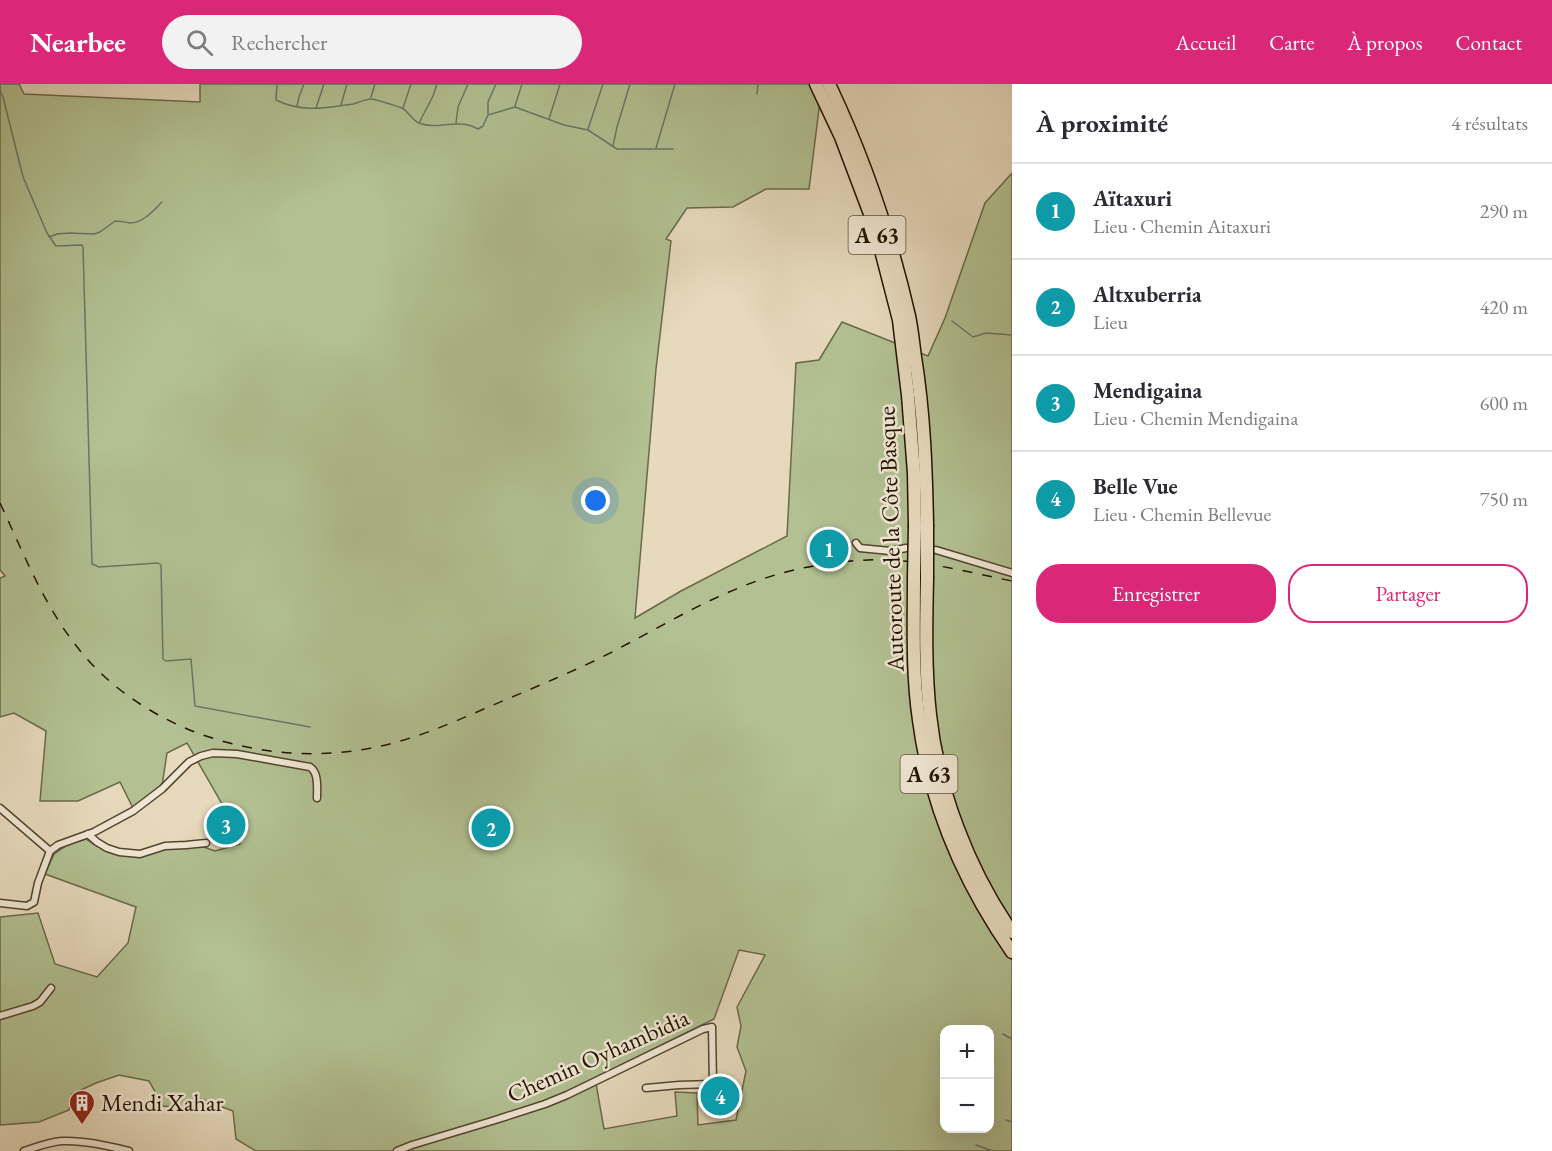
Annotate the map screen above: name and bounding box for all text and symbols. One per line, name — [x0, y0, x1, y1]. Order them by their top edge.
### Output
search box — [162, 15, 582, 69]
text: Nearbee — [30, 24, 126, 60]
icon: search — [183, 26, 216, 59]
text: Rechercher — [231, 28, 327, 57]
text: Accueil — [1176, 29, 1236, 56]
text: Carte — [1269, 29, 1314, 56]
text: À propos — [1347, 29, 1422, 56]
text: Contact — [1455, 29, 1522, 56]
text: À proximité — [1036, 106, 1168, 140]
text: 4 résultats — [1451, 110, 1528, 136]
text: Aïtaxuri — [1093, 184, 1172, 213]
text: 1 — [1050, 198, 1061, 224]
text: 290 m — [1480, 198, 1528, 224]
text: Lieu · Chemin Aitaxuri — [1093, 213, 1271, 239]
road number: A 63 — [848, 216, 906, 254]
text: Altxuberria — [1093, 280, 1202, 309]
text: 2 — [1050, 294, 1061, 320]
text: 420 m — [1480, 294, 1528, 320]
text: Lieu — [1093, 309, 1128, 335]
text: Mendigaina — [1093, 376, 1202, 405]
text: 3 — [1050, 390, 1061, 416]
text: 600 m — [1480, 390, 1528, 416]
text: Lieu · Chemin Mendigaina — [1093, 405, 1298, 431]
street label: Autoroute de la Côte Basque — [870, 406, 911, 673]
text: Belle Vue — [1093, 472, 1178, 501]
your location — [581, 486, 610, 515]
text: 4 — [1050, 486, 1061, 512]
text: 750 m — [1480, 486, 1528, 512]
text: Lieu · Chemin Bellevue — [1093, 501, 1271, 527]
pin: 1 — [810, 526, 848, 572]
button: Enregistrer — [1036, 564, 1276, 623]
button: Partager — [1288, 564, 1528, 623]
road number: A 63 — [900, 755, 958, 793]
pin: 3 — [206, 802, 246, 848]
pin: 2 — [472, 806, 510, 850]
street label: Chemin Oyhambidia — [502, 1001, 694, 1110]
map controls — [940, 1025, 994, 1133]
button: + — [940, 1025, 994, 1079]
pin: 4 — [700, 1074, 740, 1118]
button: − — [940, 1079, 994, 1133]
place label: Mendi Xahar — [101, 1087, 224, 1118]
building icon: Mendi Xahar — [67, 1088, 97, 1126]

